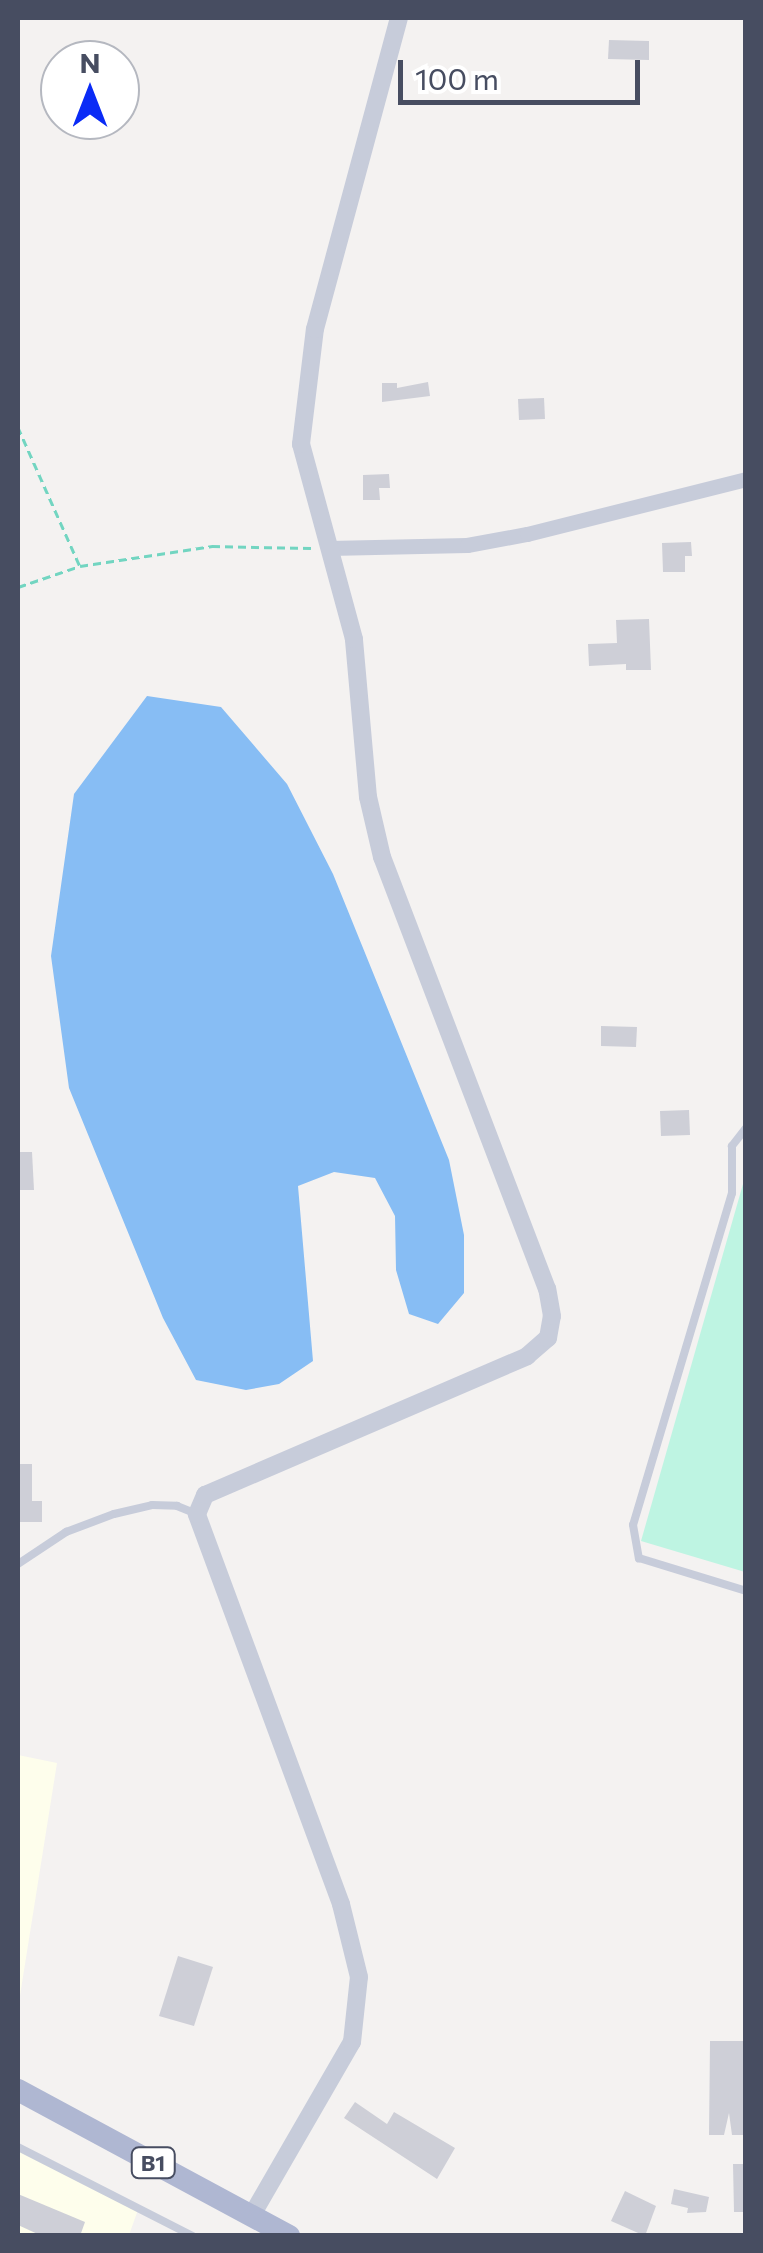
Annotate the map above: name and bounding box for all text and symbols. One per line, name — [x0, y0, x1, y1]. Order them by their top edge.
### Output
north arrow — [40, 40, 140, 140]
scale bar — [403, 40, 646, 102]
text: N — [80, 45, 101, 79]
text: 100 m — [415, 59, 499, 96]
road number: B1 — [130, 2146, 176, 2180]

